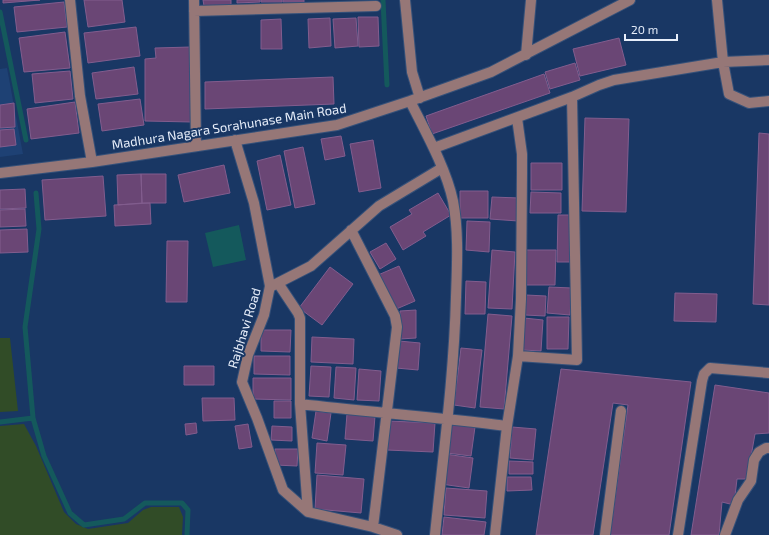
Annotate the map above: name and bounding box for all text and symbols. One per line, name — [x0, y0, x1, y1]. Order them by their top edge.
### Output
scale bar — [625, 16, 677, 42]
text: 20 m — [631, 22, 658, 36]
street label: Madhura Nagara Sorahunase Main Road — [111, 100, 347, 152]
street label: Rajbhavi Road — [224, 286, 264, 370]

